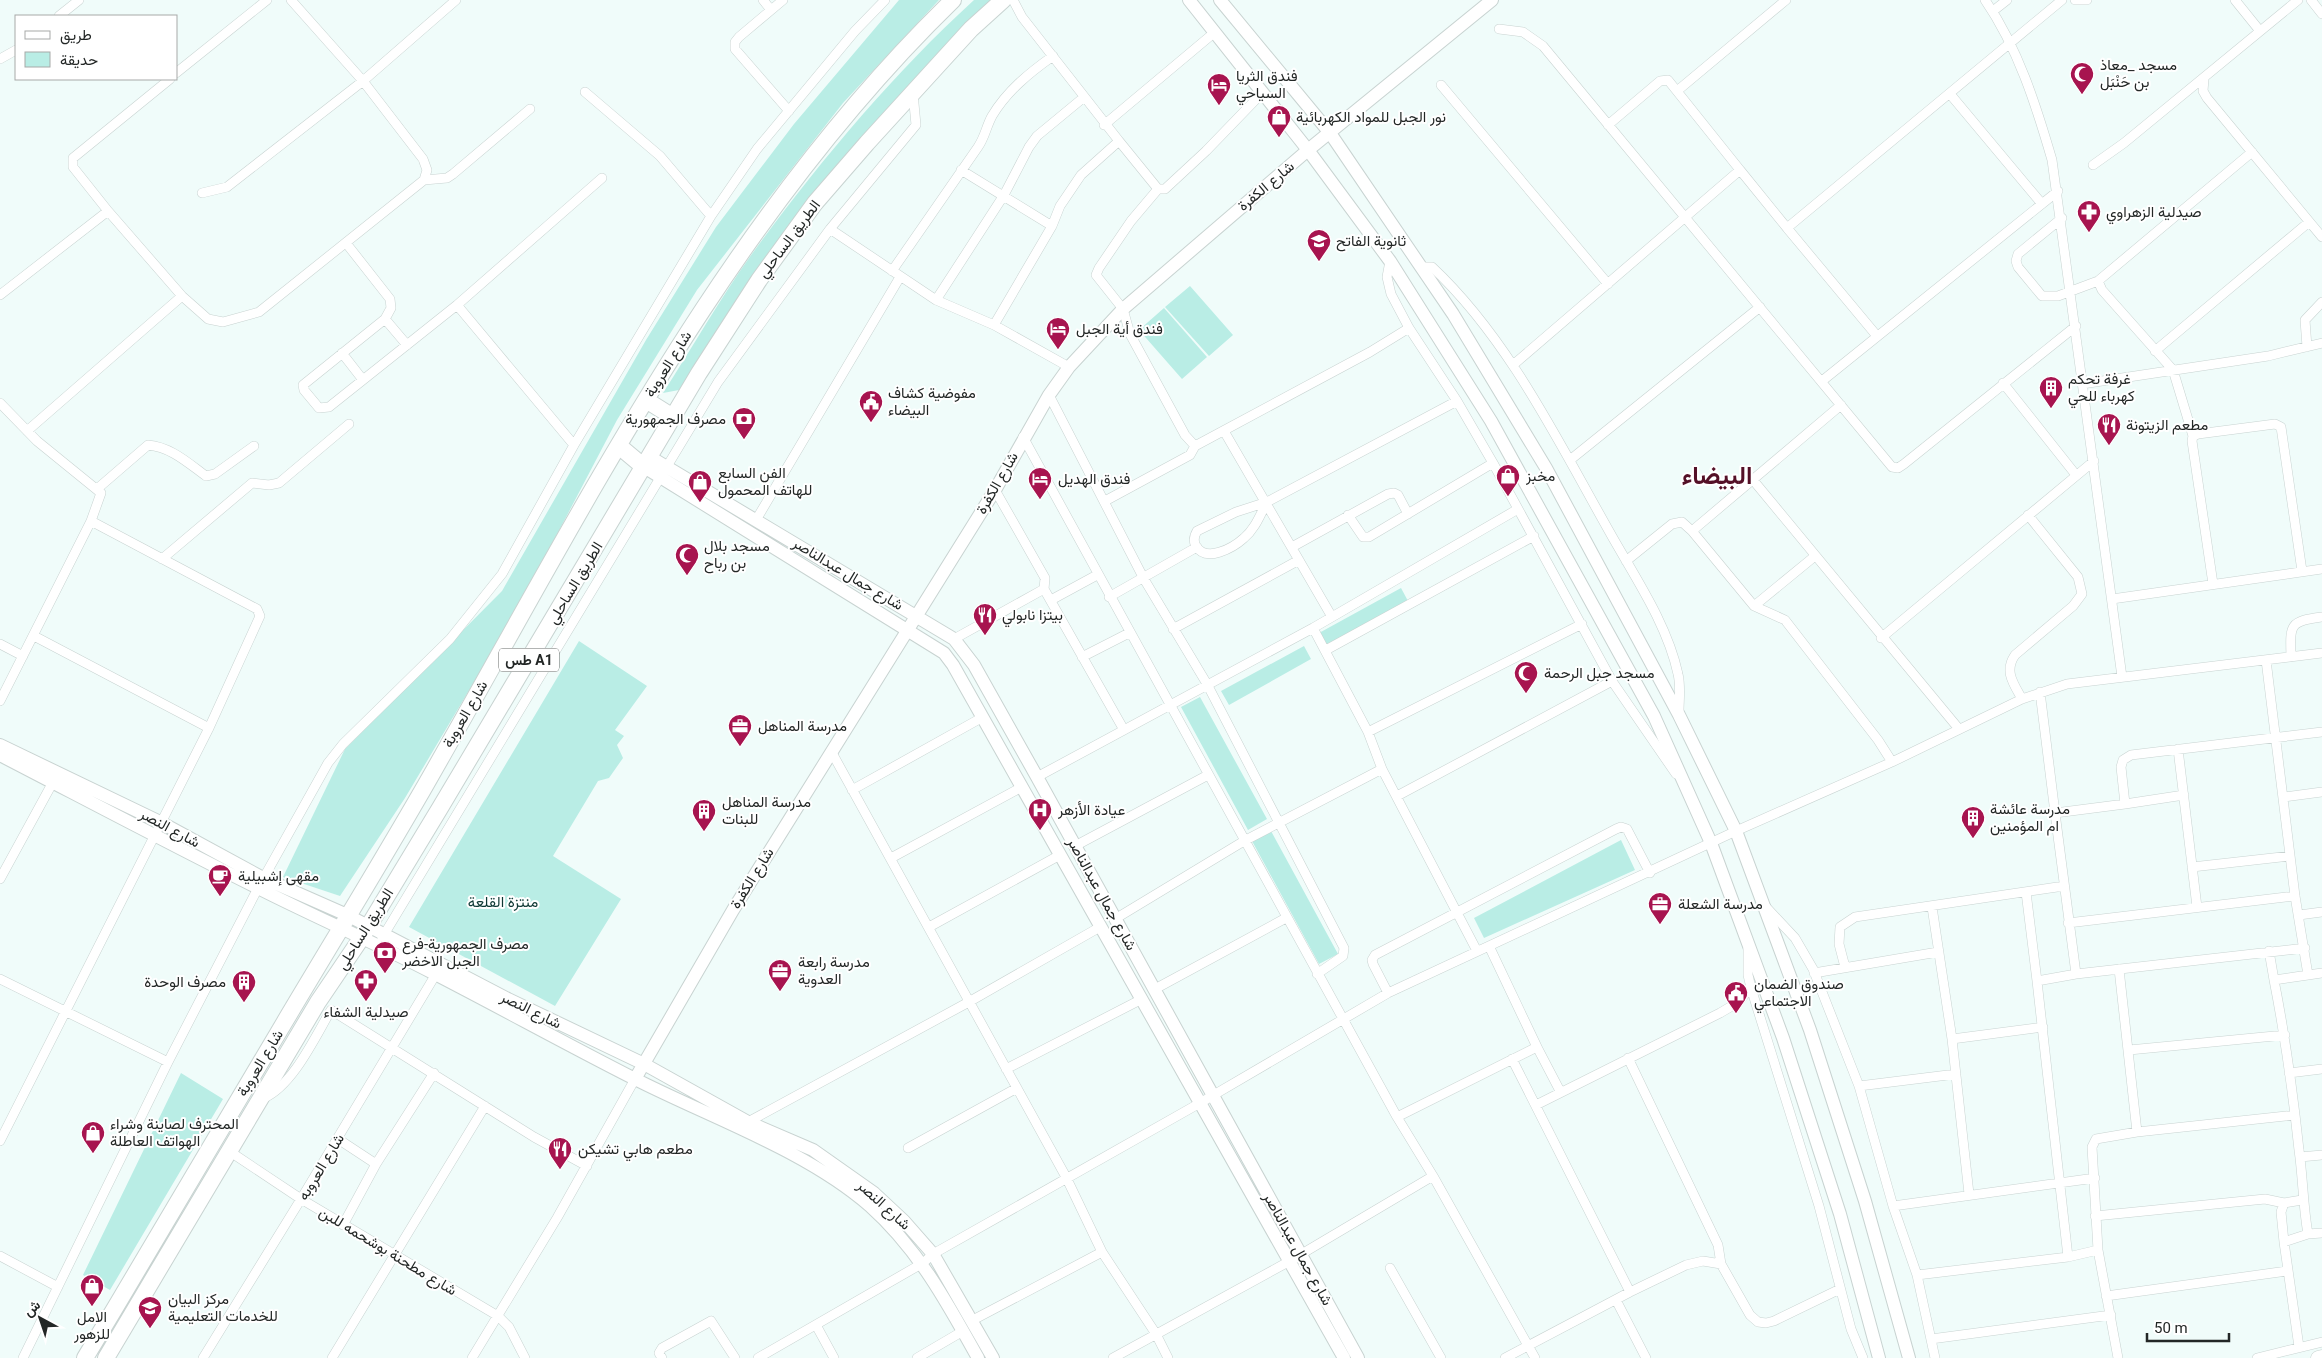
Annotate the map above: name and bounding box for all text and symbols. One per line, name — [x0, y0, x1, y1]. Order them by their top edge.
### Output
legend — [15, 15, 178, 80]
text: طريق — [60, 26, 92, 45]
text: حديقة — [60, 51, 98, 69]
place label: مسجد _معاذ بن حَنْبَل — [2100, 56, 2177, 92]
mosque icon: مسجد _معاذ بن حَنْبَل — [2069, 61, 2095, 95]
place label: فندق الثريا السياحي — [1236, 67, 1298, 106]
hotel icon: فندق الثريا السياحي — [1206, 72, 1232, 106]
shop icon: نور الجبل للمواد الكهربائية — [1266, 104, 1292, 138]
place label: نور الجبل للمواد الكهربائية — [1296, 108, 1446, 126]
street label: شارع الكفرة — [1234, 157, 1299, 216]
street label: الطريق الساحلي — [754, 197, 827, 284]
pharmacy icon: صيدلية الزهراوي — [2076, 199, 2102, 233]
place label: صيدلية الزهراوي — [2106, 203, 2202, 225]
school or university icon: ثانوية الفاتح — [1306, 228, 1332, 262]
place label: ثانوية الفاتح — [1336, 232, 1406, 252]
hotel icon: فندق أية الجبل — [1045, 316, 1071, 350]
place label: فندق أية الجبل — [1076, 320, 1163, 338]
street label: شارع العروبة — [641, 327, 697, 402]
place label: غرفة تحكم كهرباء للحي — [2068, 370, 2135, 409]
building icon: غرفة تحكم كهرباء للحي — [2038, 375, 2064, 409]
place label: مفوضية كشاف البيضاء — [888, 384, 976, 419]
public building icon: مفوضية كشاف البيضاء — [858, 389, 884, 423]
bank icon: مصرف الجمهورية — [731, 406, 757, 440]
place label: مصرف الجمهورية — [625, 410, 726, 428]
restaurant icon: مطعم الزيتونة — [2096, 412, 2122, 446]
place label: مطعم الزيتونة — [2126, 416, 2208, 435]
street label: شارع الكفرة — [972, 449, 1024, 518]
district label: البيضاء — [1682, 461, 1752, 490]
shop icon: مخبز — [1495, 463, 1521, 497]
place label: الفن السابع للهاتف المحمول — [718, 464, 812, 499]
hotel icon: فندق الهديل — [1027, 466, 1053, 500]
place label: مخبز — [1525, 467, 1555, 485]
shop icon: الفن السابع للهاتف المحمول — [687, 469, 713, 503]
place label: فندق الهديل — [1058, 470, 1131, 488]
street label: شارع جمال عبدالناصر — [788, 533, 907, 616]
place label: مسجد بلال بن رباح — [704, 537, 770, 574]
street label: الطريق الساحلي — [543, 539, 610, 629]
mosque icon: مسجد بلال بن رباح — [674, 542, 700, 576]
restaurant icon: بيتزا نابولي — [972, 602, 998, 636]
place label: بيتزا نابولي — [1002, 606, 1063, 628]
road number: طس A1 — [499, 648, 559, 672]
mosque icon: مسجد جبل الرحمة — [1513, 660, 1539, 694]
place label: مسجد جبل الرحمة — [1544, 664, 1654, 682]
street label: شارع العروبة — [439, 677, 493, 752]
office icon: مدرسة المناهل — [727, 713, 753, 747]
place label: مدرسة المناهل — [758, 717, 847, 735]
place label: مدرسة المناهل للبنات — [722, 793, 811, 828]
hospital icon: عيادة الأزهر — [1027, 797, 1053, 831]
building icon: مدرسة المناهل للبنات — [691, 798, 717, 832]
place label: مدرسة عائشة ام المؤمنين — [1990, 800, 2070, 836]
place label: عيادة الأزهر — [1057, 801, 1125, 819]
street label: شارع النصر — [135, 804, 203, 853]
building icon: مدرسة عائشة ام المؤمنين — [1960, 805, 1986, 839]
street label: شارع جمال عبدالناصر — [1061, 834, 1140, 955]
street label: شارع الكفرة — [726, 844, 780, 913]
cafe icon: مقهى إشبيلية — [207, 863, 233, 897]
place label: مقهى إشبيلية — [238, 867, 319, 886]
street label: الطريق الساحلي — [333, 885, 401, 975]
office icon: مدرسة الشعلة — [1647, 891, 1673, 925]
park label: منتزة القلعة — [468, 893, 538, 911]
place label: مدرسة الشعلة — [1678, 895, 1763, 913]
place label: مصرف الجمهورية-فرع الجبل الاخضر — [401, 935, 529, 970]
bank icon: مصرف الجمهورية-فرع الجبل الاخضر — [372, 940, 398, 974]
place label: مدرسة رابعة العدوية — [798, 953, 870, 988]
office icon: مدرسة رابعة العدوية — [767, 958, 793, 992]
pharmacy icon: صيدلية الشفاء — [353, 968, 379, 1002]
building icon: مصرف الوحدة — [231, 969, 257, 1003]
place label: مصرف الوحدة — [144, 973, 226, 991]
place label: صندوق الضمان الاجتماعي — [1754, 975, 1844, 1014]
public building icon: صندوق الضمان الاجتماعي — [1723, 980, 1749, 1014]
street label: شارع النصر — [496, 987, 565, 1034]
place label: صيدلية الشفاء — [323, 1003, 409, 1021]
street label: شارع العروبة — [233, 1026, 289, 1101]
place label: المحترف لصاينة وشراء الهواتف العاطلة — [110, 1115, 239, 1150]
shop icon: المحترف لصاينة وشراء الهواتف العاطلة — [80, 1120, 106, 1154]
street label: شارع العروبه — [294, 1130, 350, 1205]
restaurant icon: مطعم هابي تشيكن — [547, 1136, 573, 1170]
place label: مطعم هابي تشيكن — [578, 1140, 693, 1162]
street label: شارع النصر — [852, 1176, 914, 1235]
street label: شارع جمال عبدالناصر — [1257, 1189, 1336, 1310]
street label: شارع مطحنة بوشحمه للبن — [315, 1203, 460, 1301]
shop icon: الامل للزهور — [79, 1273, 105, 1307]
place label: مركز البيان للخدمات التعليمية — [168, 1290, 278, 1325]
north arrow — [15, 1293, 65, 1343]
school or university icon: مركز البيان للخدمات التعليمية — [137, 1295, 163, 1329]
text: ش — [20, 1296, 44, 1320]
place label: الامل للزهور — [73, 1308, 110, 1343]
scale bar — [2147, 1310, 2230, 1342]
text: 50 m — [2154, 1319, 2188, 1337]

